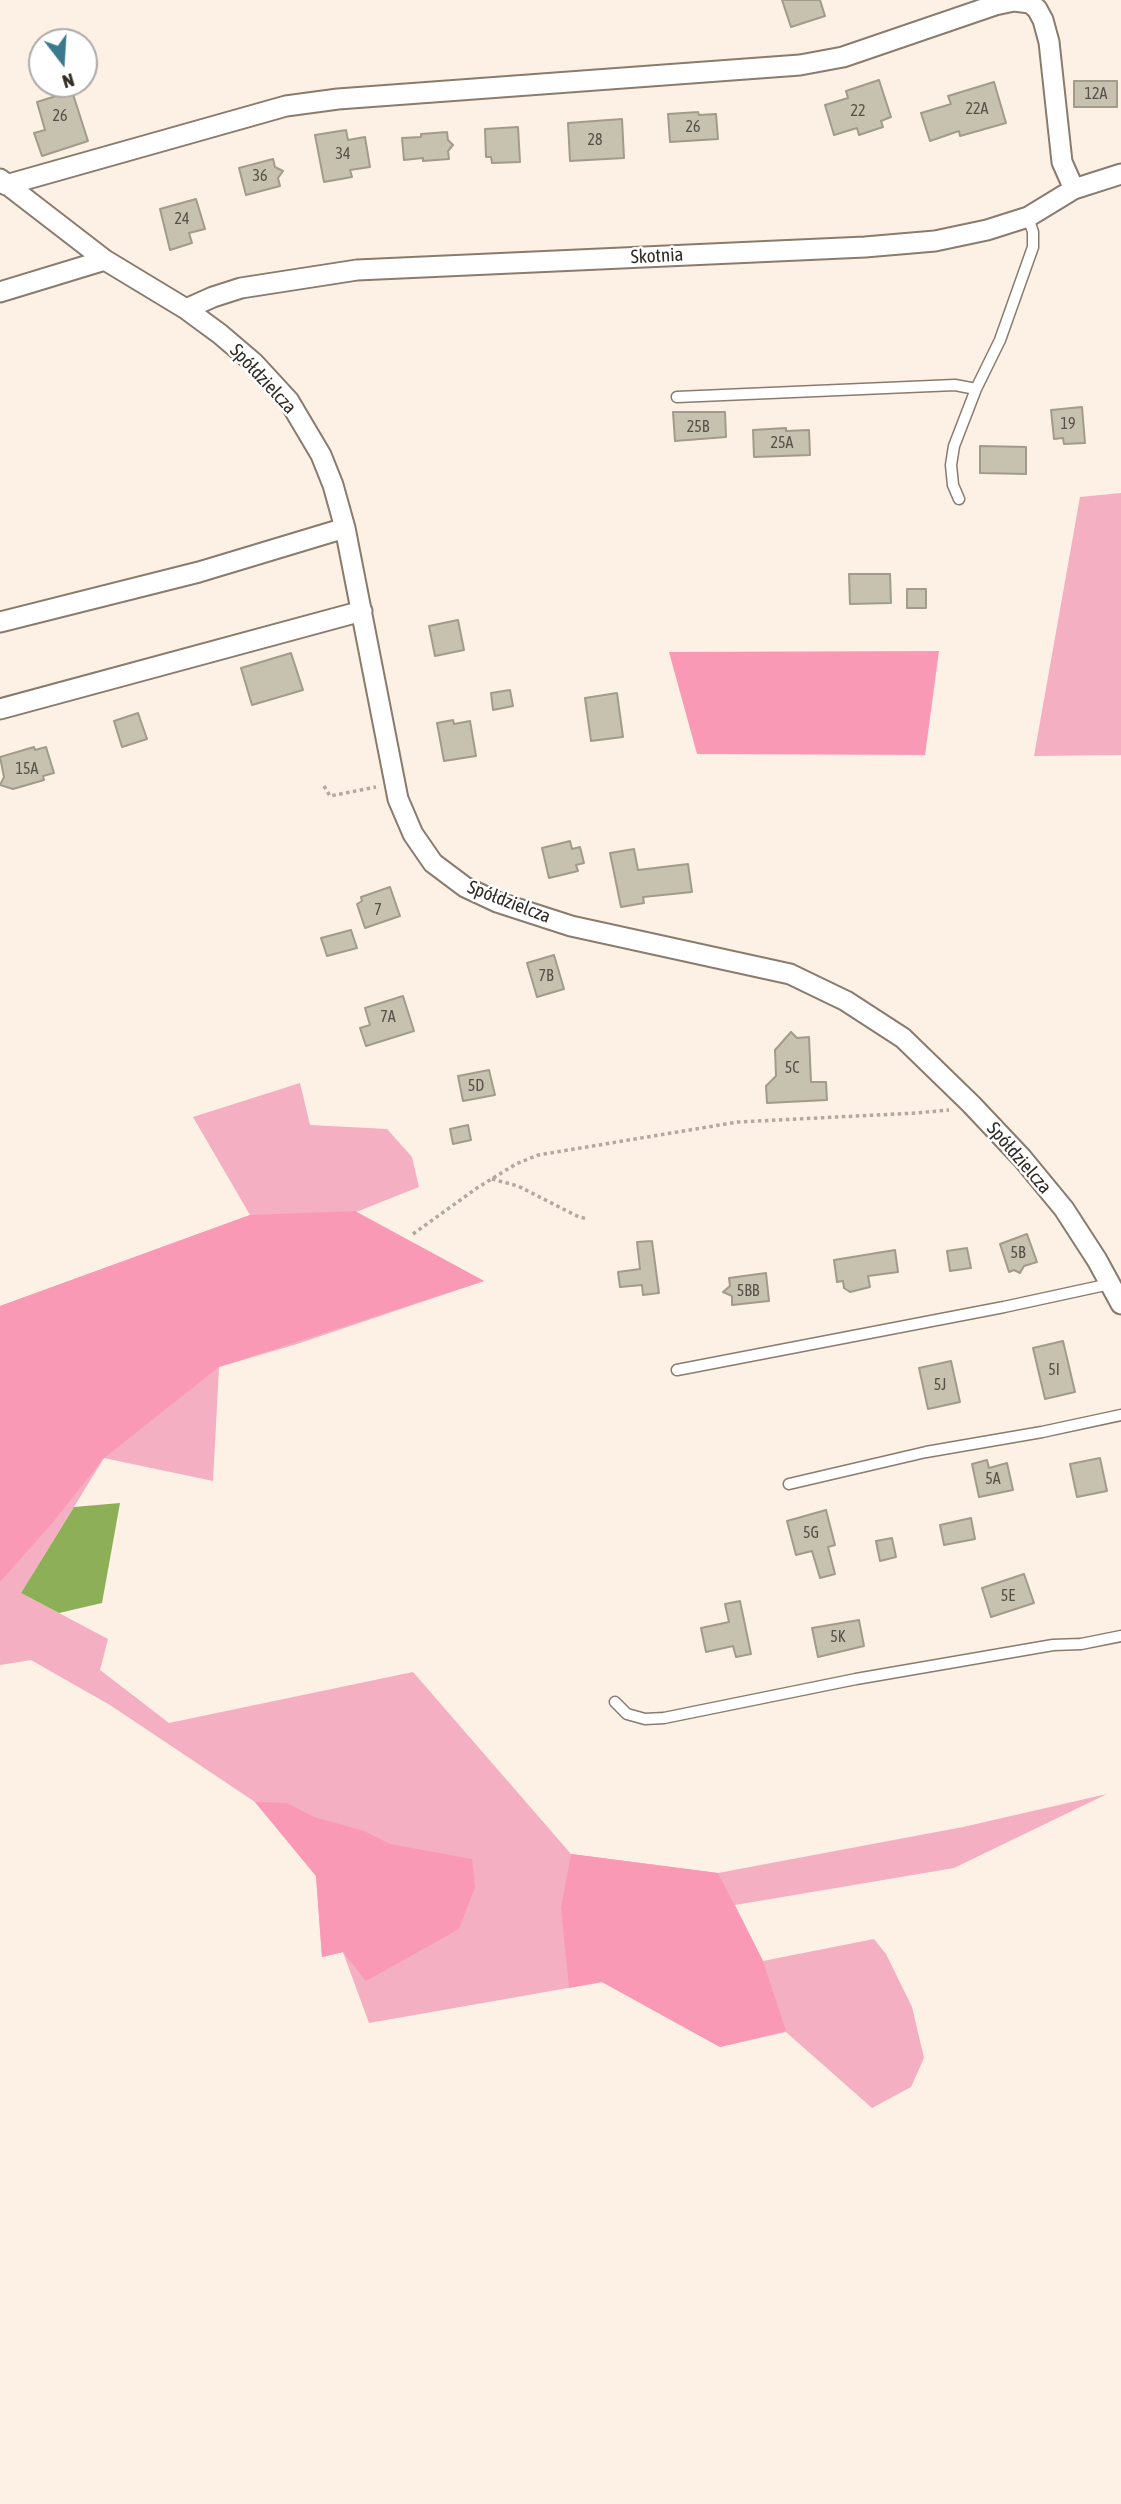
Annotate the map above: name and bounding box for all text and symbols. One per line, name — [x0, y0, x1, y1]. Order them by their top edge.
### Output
north arrow — [28, 28, 98, 98]
text: N — [60, 69, 77, 93]
house number: 12A — [1085, 84, 1107, 104]
house number: 22A — [966, 99, 988, 119]
house number: 22 — [850, 101, 866, 121]
house number: 26 — [52, 106, 68, 126]
house number: 26 — [685, 117, 701, 137]
house number: 28 — [587, 130, 603, 150]
house number: 34 — [335, 144, 351, 164]
house number: 36 — [252, 166, 268, 186]
house number: 24 — [174, 209, 190, 229]
street label: Skotnia — [630, 243, 684, 269]
street label: Spółdzielcza — [225, 339, 301, 419]
house number: 19 — [1060, 414, 1076, 434]
house number: 25B — [687, 417, 709, 437]
house number: 25A — [771, 433, 793, 453]
house number: 15A — [16, 759, 38, 779]
street label: Spółdzielcza — [464, 876, 554, 928]
house number: 7 — [374, 900, 382, 920]
house number: 7B — [538, 966, 554, 986]
house number: 7A — [380, 1007, 396, 1027]
house number: 5C — [785, 1058, 799, 1078]
house number: 5D — [468, 1076, 484, 1096]
street label: Spółdzielcza — [982, 1118, 1056, 1198]
house number: 5B — [1010, 1243, 1026, 1263]
house number: 5BB — [737, 1281, 759, 1301]
house number: 5I — [1048, 1360, 1060, 1380]
house number: 5J — [934, 1375, 946, 1395]
house number: 5A — [985, 1469, 1001, 1489]
house number: 5G — [803, 1523, 819, 1543]
house number: 5E — [1001, 1586, 1015, 1606]
house number: 5K — [830, 1627, 846, 1647]

